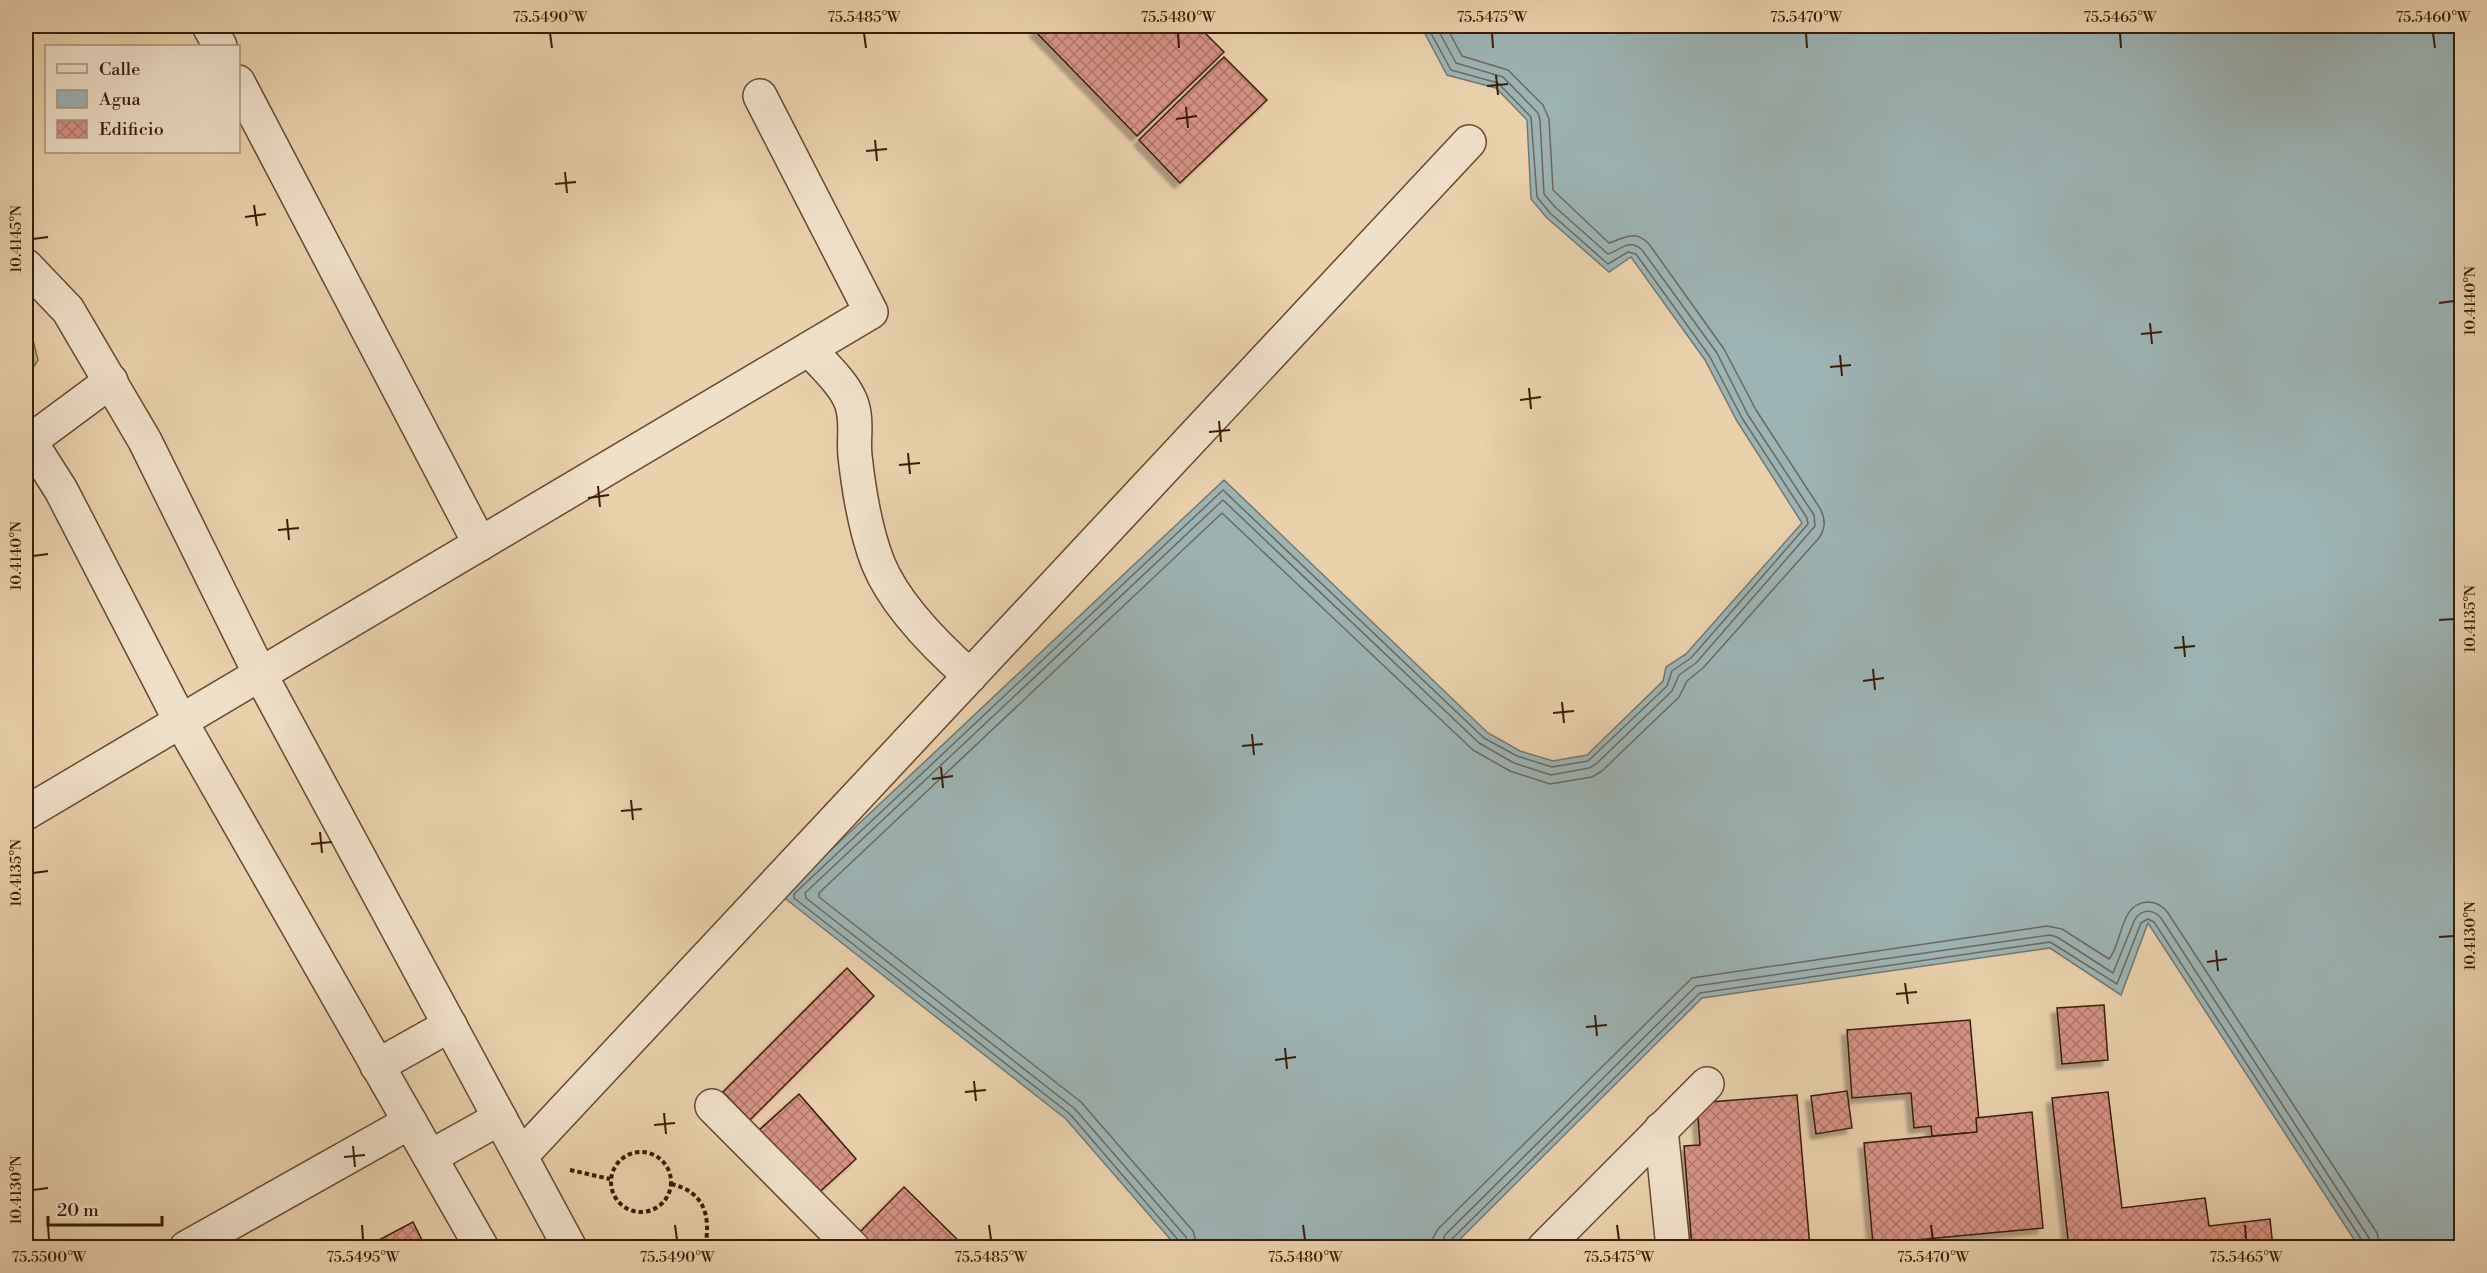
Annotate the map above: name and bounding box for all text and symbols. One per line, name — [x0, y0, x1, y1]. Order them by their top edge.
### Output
text: 75.5490°W — [513, 8, 588, 27]
text: 75.5485°W — [828, 8, 901, 27]
text: 75.5480°W — [1141, 8, 1216, 27]
text: 75.5475°W — [1457, 8, 1528, 27]
text: 75.5470°W — [1770, 8, 1842, 27]
text: 75.5465°W — [2084, 8, 2157, 27]
text: 75.5460°W — [2396, 8, 2471, 27]
legend — [45, 45, 240, 153]
text: Calle — [99, 58, 140, 81]
text: Agua — [98, 88, 141, 111]
text: Edificio — [99, 118, 164, 141]
text: 10.4145°N — [7, 205, 26, 273]
text: 10.4140°N — [2461, 266, 2480, 336]
text: 10.4140°N — [7, 521, 26, 591]
text: 10.4135°N — [2461, 585, 2480, 653]
text: 10.4135°N — [7, 839, 26, 907]
text: 10.4130°N — [2461, 901, 2480, 971]
text: 10.4130°N — [7, 1155, 26, 1225]
scale bar — [48, 1189, 162, 1227]
text: 20 m — [57, 1199, 99, 1222]
text: 75.5500°W — [12, 1248, 87, 1267]
text: 75.5495°W — [327, 1248, 400, 1267]
text: 75.5490°W — [640, 1248, 715, 1267]
text: 75.5485°W — [955, 1248, 1028, 1267]
text: 75.5480°W — [1268, 1248, 1343, 1267]
text: 75.5475°W — [1584, 1248, 1655, 1267]
text: 75.5470°W — [1897, 1248, 1969, 1267]
text: 75.5465°W — [2210, 1248, 2283, 1267]

